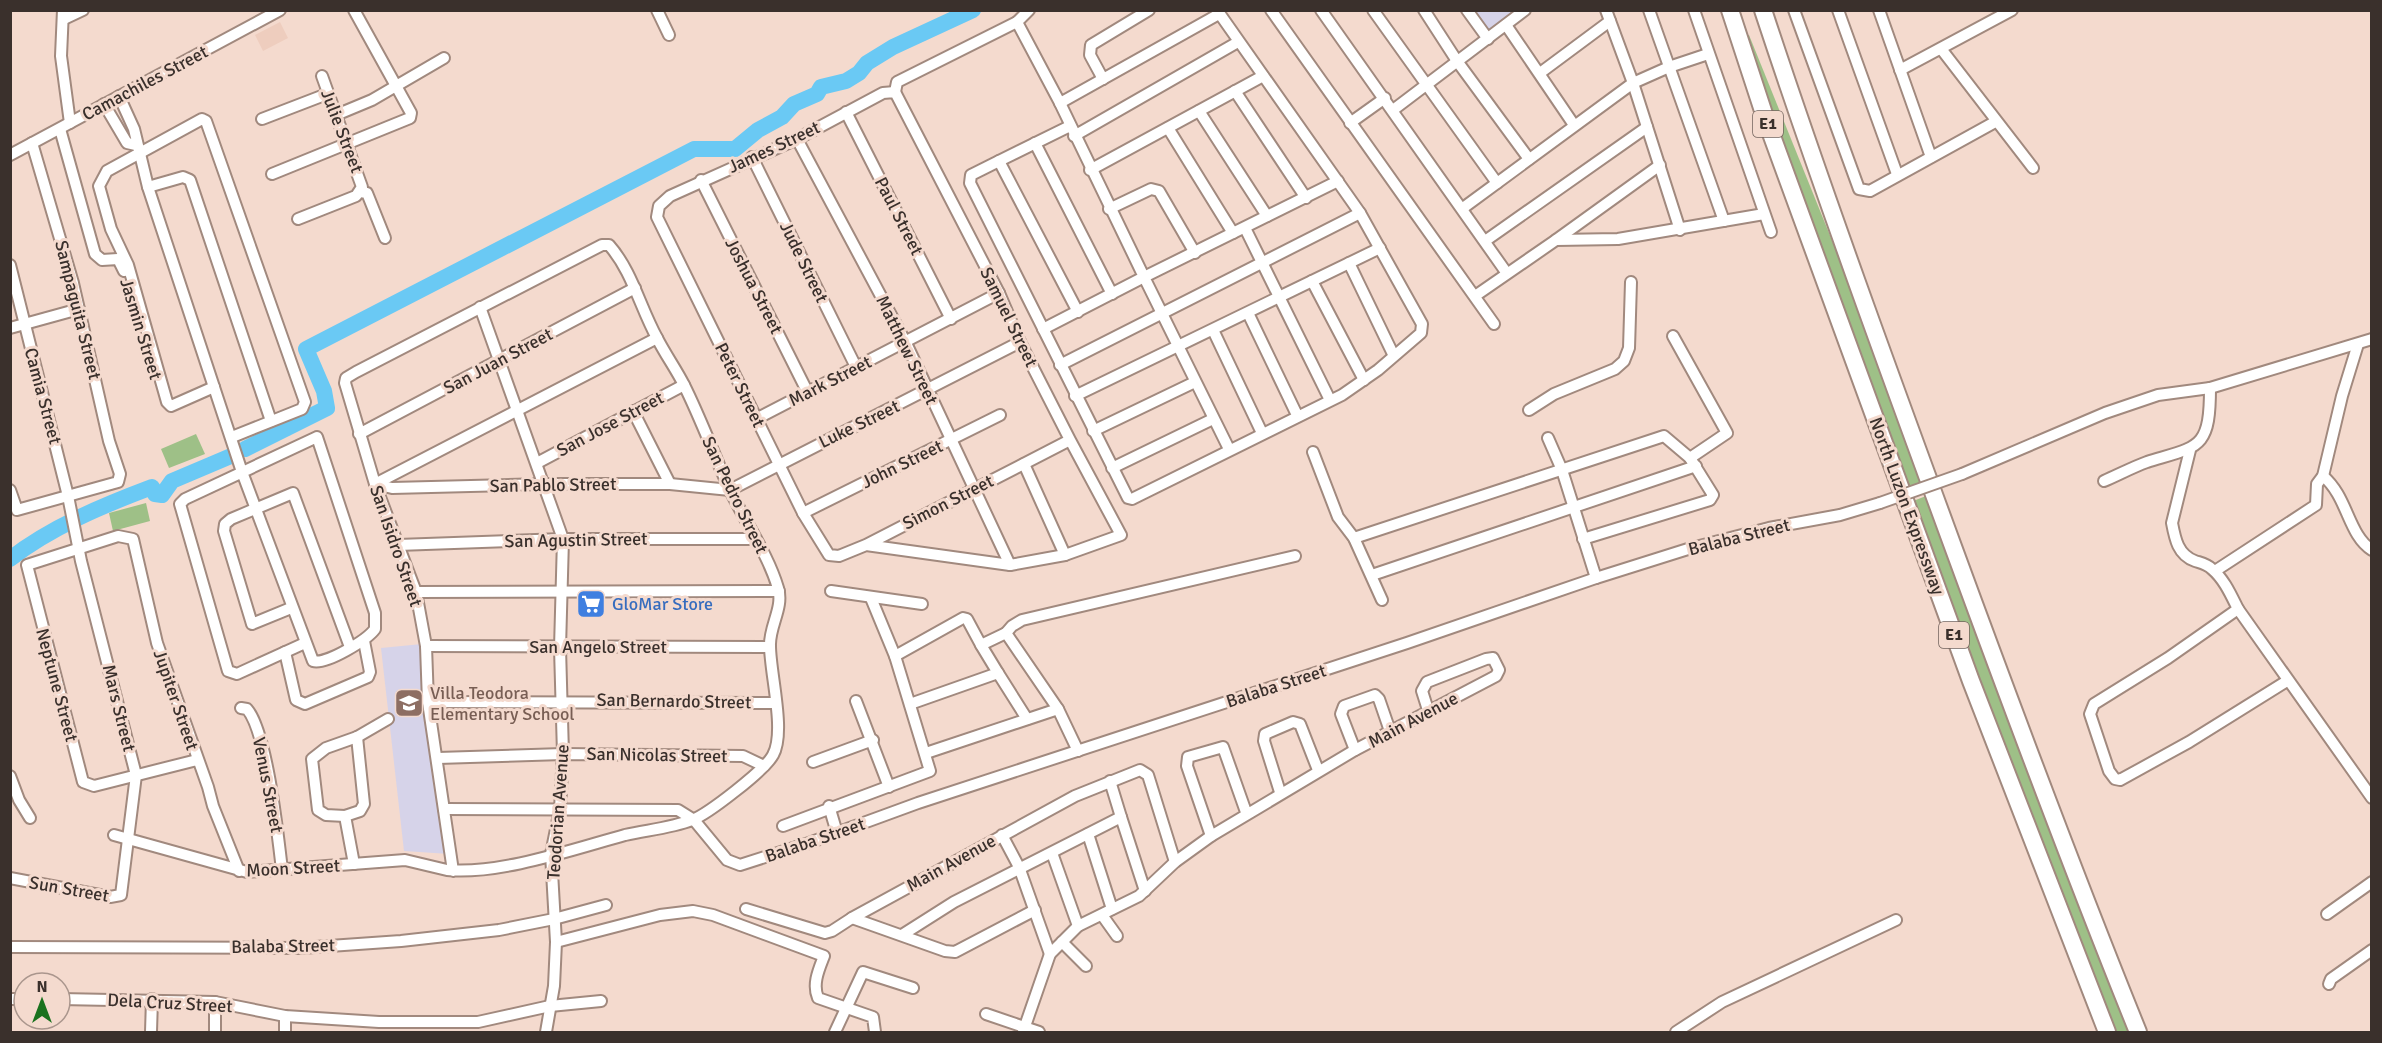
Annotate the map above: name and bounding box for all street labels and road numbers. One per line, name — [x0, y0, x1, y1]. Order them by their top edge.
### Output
street label: Camachiles Street — [78, 41, 212, 125]
street label: Julie Street — [316, 86, 368, 176]
road number: E1 — [1753, 111, 1783, 137]
street label: James Street — [725, 116, 823, 178]
street label: Paul Street — [870, 173, 928, 259]
street label: Jude Street — [775, 218, 833, 306]
street label: Joshua Street — [720, 234, 788, 338]
street label: Sampaguita Street — [50, 238, 106, 382]
street label: Samuel Street — [975, 263, 1043, 371]
street label: Jasmin Street — [115, 276, 167, 382]
street label: Matthew Street — [871, 292, 943, 408]
street label: San Juan Street — [440, 323, 556, 399]
street label: Peter Street — [710, 339, 770, 431]
street label: Camia Street — [20, 345, 66, 447]
street label: Mark Street — [785, 351, 875, 411]
street label: San Jose Street — [553, 387, 667, 461]
street label: Luke Street — [815, 395, 903, 453]
street label: North Luzon Expressway — [1865, 414, 1950, 598]
street label: San Pedro Street — [697, 433, 773, 557]
street label: John Street — [858, 435, 946, 493]
street label: Simon Street — [899, 470, 997, 534]
street label: San Pablo Street — [489, 473, 617, 497]
street label: San Isidro Street — [365, 482, 427, 610]
street label: Balaba Street — [1686, 514, 1792, 560]
street label: San Agustin Street — [504, 528, 648, 552]
road number: E1 — [1939, 622, 1969, 648]
street label: Neptune Street — [31, 626, 83, 744]
street label: San Angelo Street — [529, 636, 667, 658]
street label: Jupiter Street — [149, 647, 203, 753]
street label: Balaba Street — [1223, 659, 1329, 713]
street label: Mars Street — [98, 662, 140, 754]
street label: Main Avenue — [1364, 687, 1462, 753]
street label: San Bernardo Street — [597, 689, 751, 713]
street label: Venus Street — [248, 735, 288, 835]
street label: San Nicolas Street — [586, 743, 728, 767]
street label: Teodorian Avenue — [542, 744, 574, 880]
street label: Balaba Street — [762, 813, 868, 867]
street label: Main Avenue — [903, 829, 999, 897]
street label: Moon Street — [246, 855, 340, 881]
street label: Sun Street — [27, 871, 111, 907]
street label: Balaba Street — [231, 934, 335, 958]
street label: Dela Cruz Street — [107, 989, 233, 1017]

